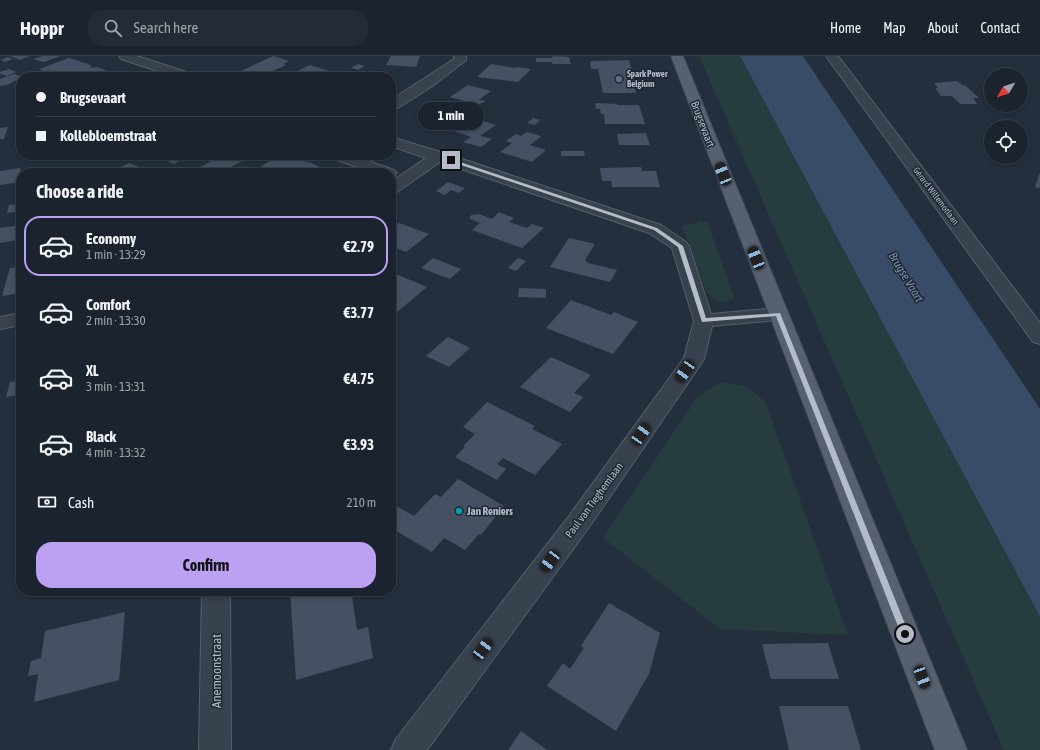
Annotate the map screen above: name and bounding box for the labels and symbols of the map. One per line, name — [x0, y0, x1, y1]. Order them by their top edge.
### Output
north arrow — [984, 68, 1028, 112]
place label: Spark Power Belgium — [627, 69, 668, 89]
marker: Spark Power Belgium — [614, 74, 624, 84]
street label: Brugsevaart — [689, 99, 717, 149]
callout: 1 min — [418, 102, 484, 130]
route end — [442, 151, 460, 169]
car — [713, 161, 733, 187]
street label: Gérard Willemotlaan — [911, 165, 961, 227]
car — [746, 245, 766, 271]
water label: Brugse Vaart — [886, 250, 927, 305]
car — [673, 358, 697, 384]
car — [629, 421, 653, 447]
street label: Paul van Tieghemlaan — [563, 460, 625, 540]
place label: Jan Reniers — [466, 505, 513, 517]
marker: Jan Reniers — [454, 506, 464, 516]
car — [538, 548, 562, 574]
route start — [896, 625, 914, 643]
street label: Anemoonstraat — [209, 634, 224, 708]
car — [471, 636, 495, 662]
car — [912, 664, 932, 690]

